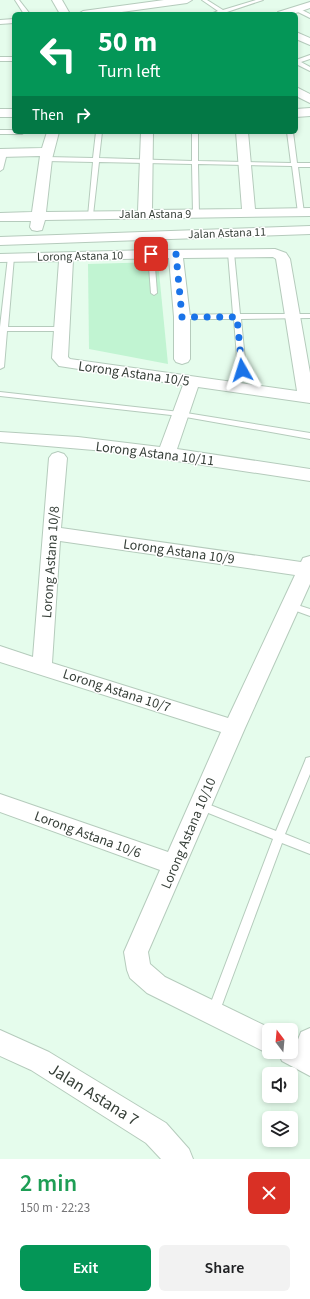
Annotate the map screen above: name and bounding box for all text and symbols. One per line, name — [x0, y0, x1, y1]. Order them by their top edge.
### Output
text: 50 m — [98, 22, 157, 62]
icon: left — [32, 28, 84, 80]
text: Turn left — [98, 59, 160, 84]
icon: right — [72, 104, 94, 126]
text: Then — [32, 105, 64, 126]
street label: Jalan Astana 9 — [119, 206, 191, 223]
street label: Jalan Astana 11 — [188, 224, 266, 243]
pin — [134, 237, 168, 271]
icon: arrive — [140, 243, 162, 265]
street label: Lorong Astana 10 — [37, 247, 123, 266]
position arrow — [221, 349, 263, 391]
street label: Lorong Astana 10/5 — [77, 356, 191, 392]
street label: Lorong Astana 10/11 — [94, 437, 215, 471]
street label: Lorong Astana 10/8 — [37, 505, 65, 619]
street label: Lorong Astana 10/9 — [122, 534, 236, 570]
street label: Lorong Astana 10/7 — [60, 664, 173, 718]
street label: Lorong Astana 10/10 — [156, 775, 221, 892]
street label: Lorong Astana 10/6 — [31, 806, 144, 864]
north arrow — [262, 1023, 298, 1059]
map controls — [262, 1023, 298, 1147]
street label: Jalan Astana 7 — [44, 1058, 143, 1132]
button: sound — [262, 1067, 298, 1103]
button: layers — [262, 1111, 298, 1147]
text: 2 min — [20, 1166, 77, 1201]
button: close — [248, 1172, 290, 1214]
text: 150 m · 22:23 — [20, 1199, 90, 1217]
button: Exit — [20, 1245, 151, 1291]
button: Share — [159, 1245, 290, 1291]

